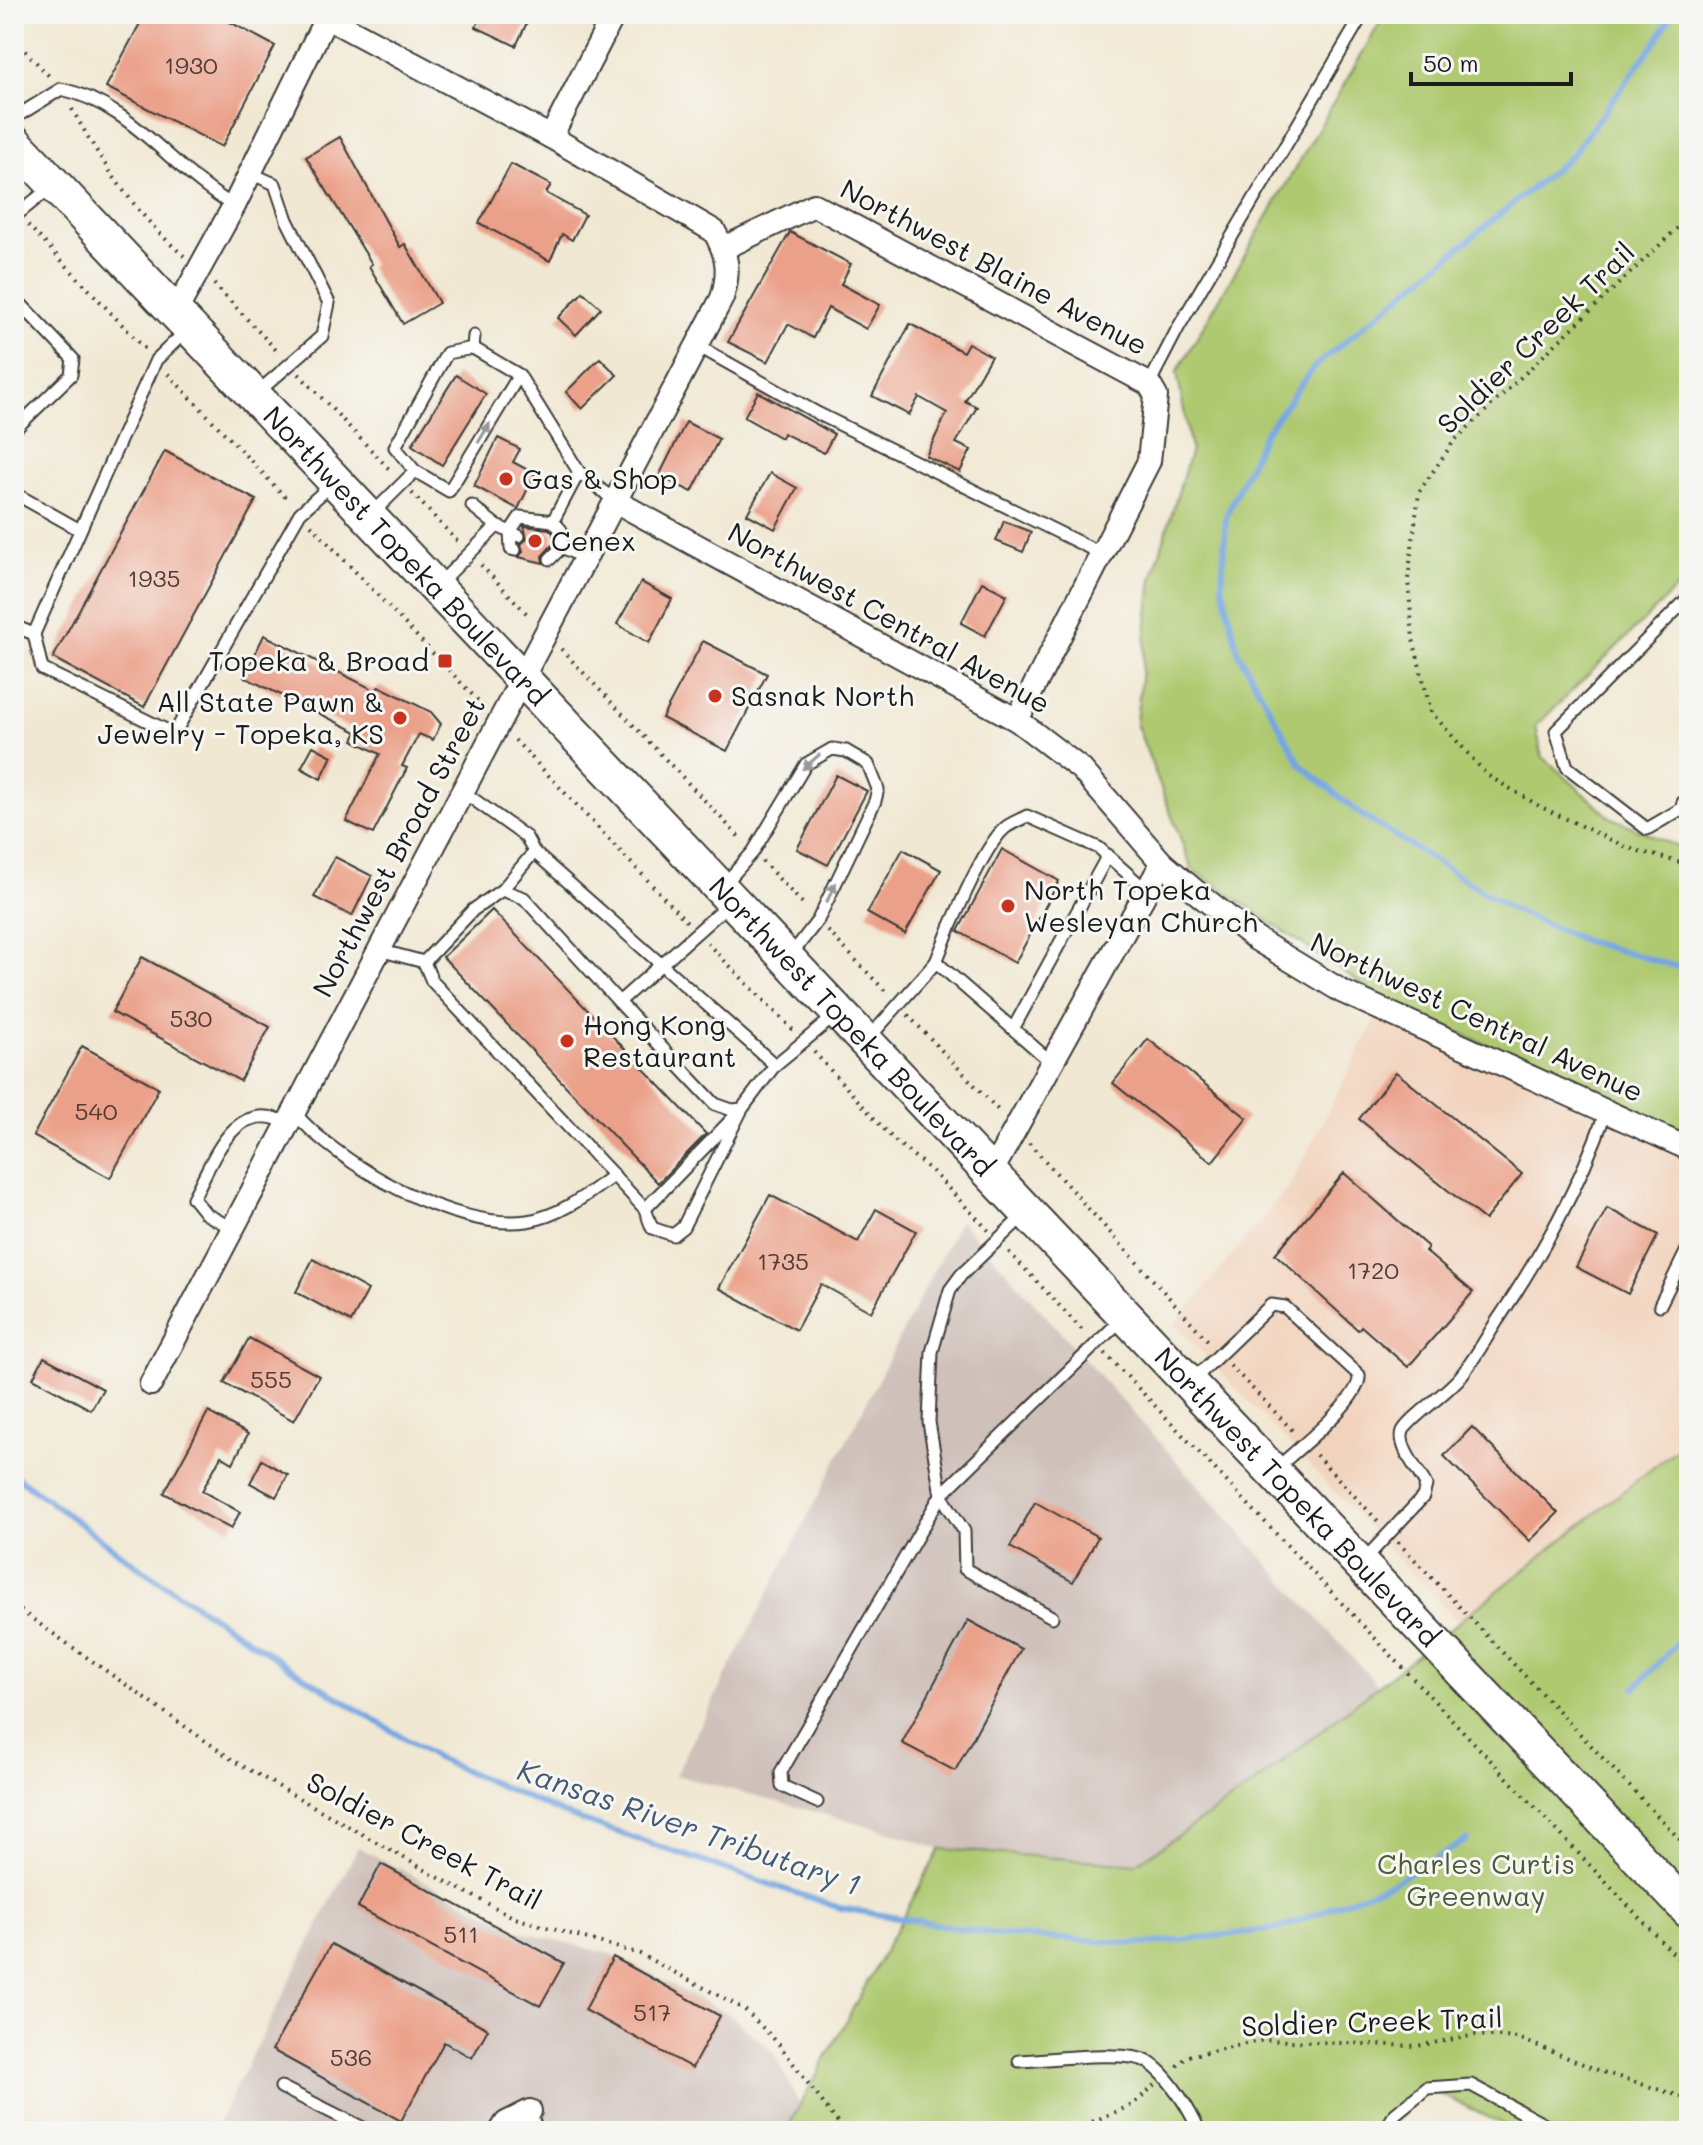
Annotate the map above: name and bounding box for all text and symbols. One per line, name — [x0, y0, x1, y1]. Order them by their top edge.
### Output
scale bar — [1411, 36, 1571, 86]
text: 50 m — [1423, 47, 1479, 78]
house number: 1930 — [164, 49, 218, 80]
street label: Northwest Blaine Avenue — [835, 170, 1154, 362]
street label: Soldier Creek Trail — [1429, 234, 1642, 441]
street label: Northwest Topeka Boulevard — [256, 398, 557, 713]
one-way arrow — [477, 422, 491, 444]
place label: Gas & Shop — [522, 460, 677, 496]
marker: Gas & Shop — [497, 470, 515, 488]
street label: Northwest Central Avenue — [722, 513, 1057, 721]
place label: Cenex — [551, 522, 635, 558]
marker: Cenex — [526, 532, 544, 550]
house number: 1935 — [128, 562, 180, 593]
place label: Topeka & Broad — [208, 642, 429, 678]
marker: Topeka & Broad — [436, 652, 454, 670]
place label: Sasnak North — [731, 677, 914, 713]
place label: All State Pawn & Jewelry - Topeka, KS — [98, 683, 384, 751]
marker: Sasnak North — [706, 687, 724, 705]
street label: Northwest Broad Street — [304, 690, 493, 1003]
marker: All State Pawn & Jewelry - Topeka, KS — [391, 709, 409, 727]
one-way arrow — [802, 753, 822, 770]
street label: Northwest Topeka Boulevard — [702, 868, 1003, 1183]
place label: North Topeka Wesleyan Church — [1024, 871, 1258, 939]
one-way arrow — [824, 882, 838, 905]
marker: North Topeka Wesleyan Church — [999, 897, 1017, 915]
street label: Northwest Central Avenue — [1305, 923, 1649, 1109]
house number: 530 — [170, 1002, 213, 1033]
place label: Hong Kong Restaurant — [583, 1006, 736, 1074]
marker: Hong Kong Restaurant — [558, 1032, 576, 1050]
house number: 540 — [75, 1095, 118, 1126]
house number: 1735 — [757, 1245, 809, 1276]
house number: 1720 — [1347, 1254, 1399, 1285]
street label: Northwest Topeka Boulevard — [1147, 1339, 1448, 1654]
house number: 555 — [250, 1363, 292, 1394]
water label: Kansas River Tributary 1 — [513, 1749, 867, 1904]
street label: Soldier Creek Trail — [301, 1763, 548, 1917]
park label: Charles Curtis Greenway — [1377, 1845, 1575, 1913]
house number: 511 — [443, 1918, 479, 1949]
house number: 517 — [633, 1996, 671, 2027]
street label: Soldier Creek Trail — [1241, 1998, 1503, 2044]
house number: 536 — [330, 2041, 372, 2072]

